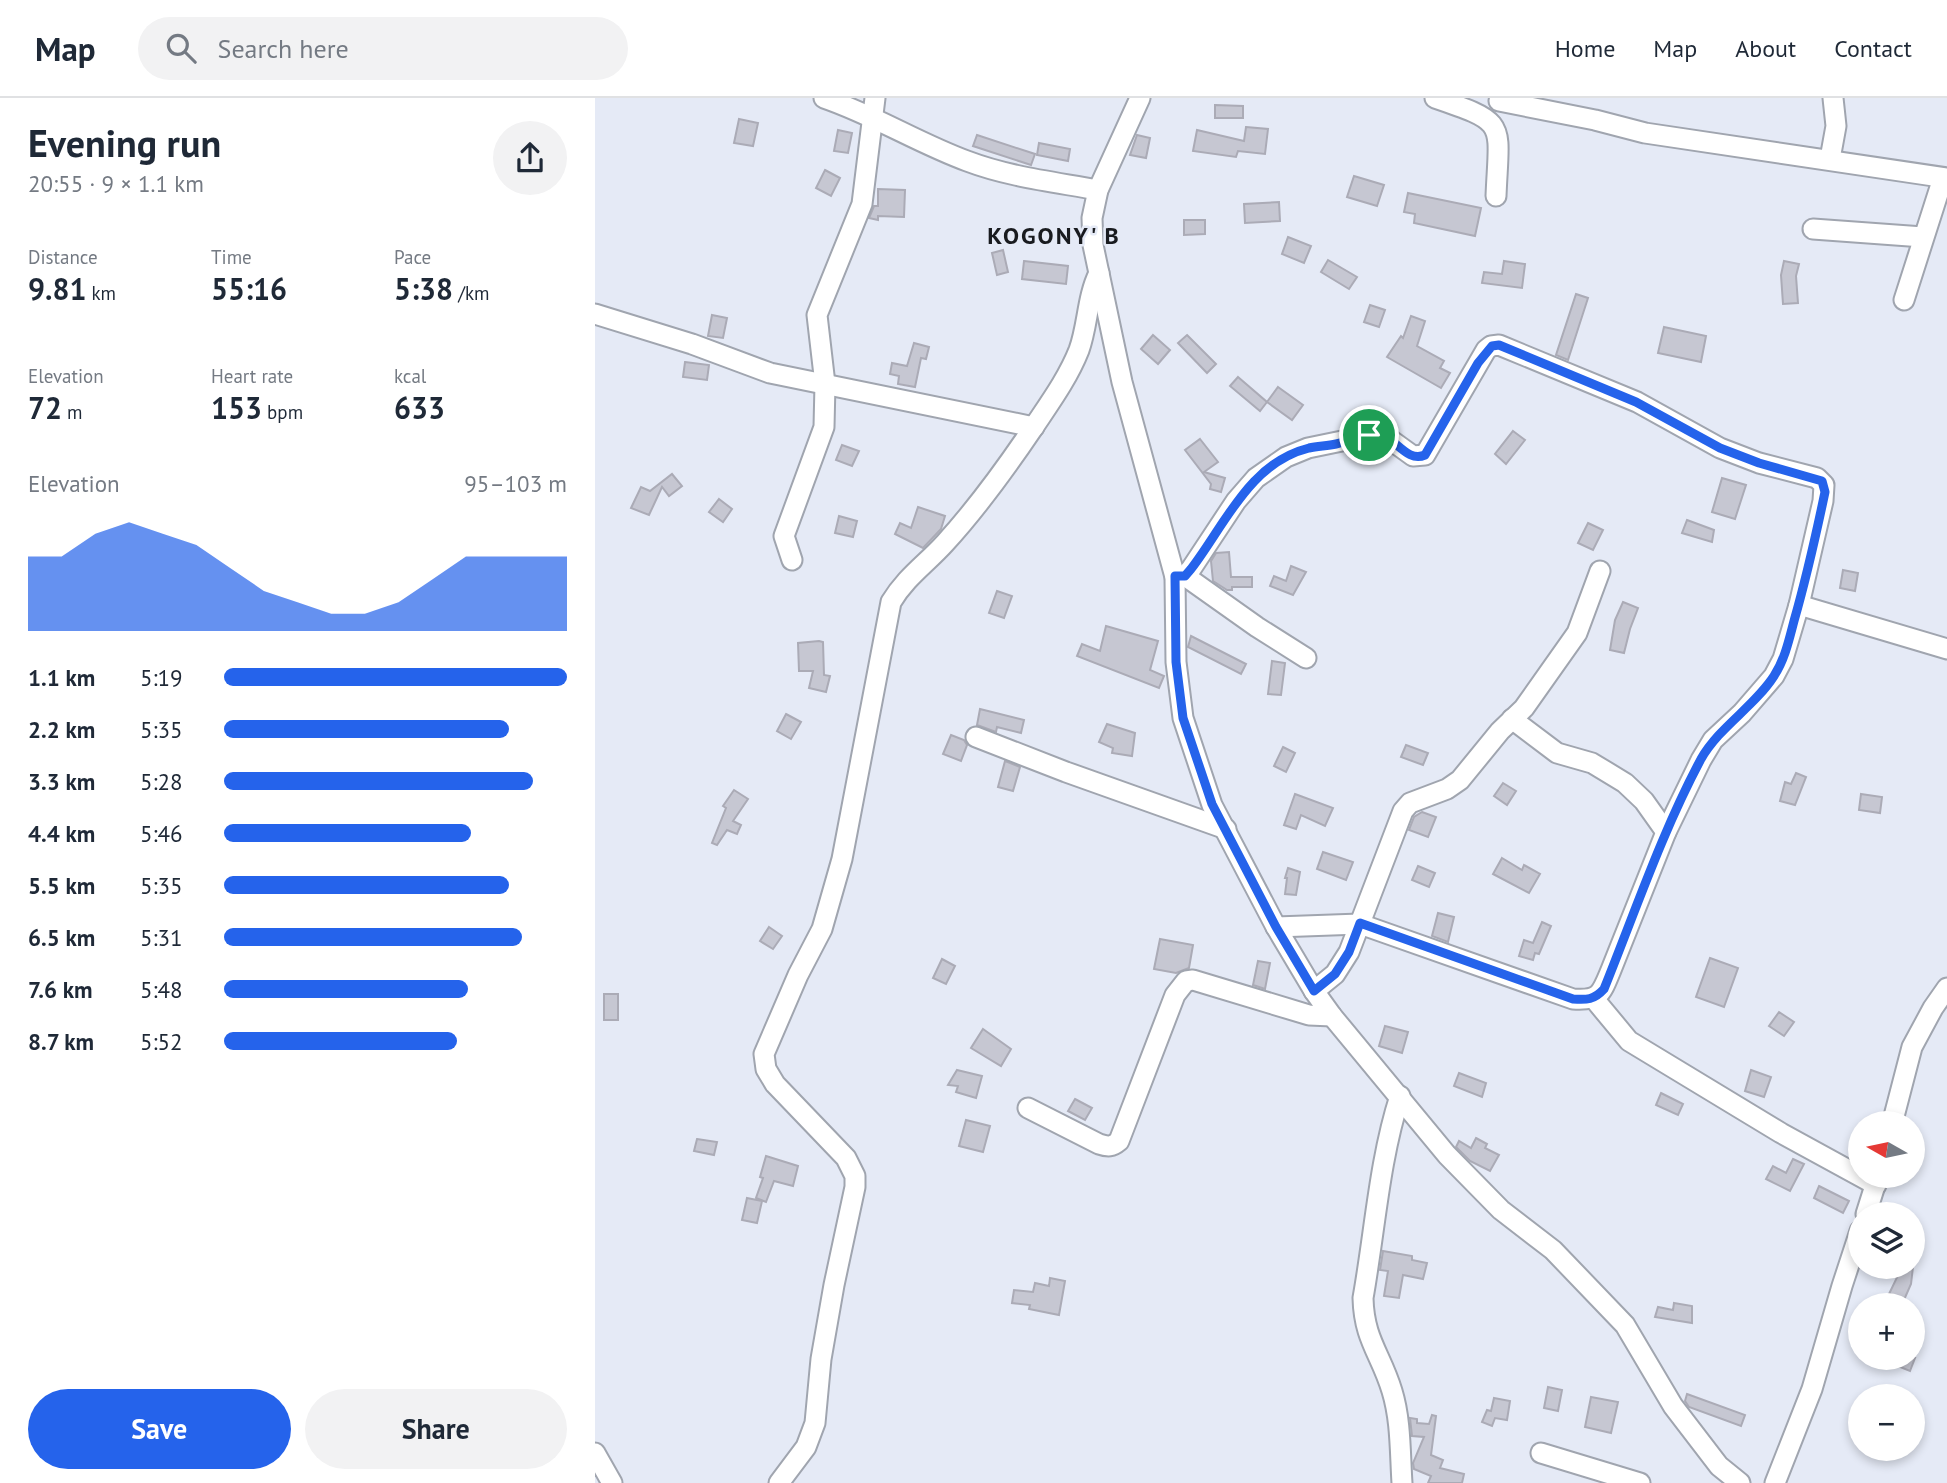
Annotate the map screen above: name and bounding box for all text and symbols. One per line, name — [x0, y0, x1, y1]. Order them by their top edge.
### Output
search box — [138, 17, 628, 80]
text: Map — [35, 27, 96, 70]
icon: search — [162, 29, 200, 67]
text: Search here — [218, 32, 349, 65]
text: Home — [1555, 33, 1615, 64]
text: Map — [1653, 33, 1697, 64]
text: About — [1735, 33, 1796, 64]
text: Contact — [1834, 33, 1912, 64]
text: Evening run — [28, 118, 221, 167]
button: share — [493, 121, 567, 195]
text: 20:55 · 9 × 1.1 km — [28, 169, 204, 198]
district label: KOGONY' B — [987, 220, 1121, 251]
text: Distance — [28, 245, 98, 269]
text: Time — [211, 245, 252, 269]
text: Pace — [394, 245, 431, 269]
text: 9.81 — [28, 269, 86, 308]
text: 55:16 — [211, 269, 287, 308]
text: 5:38 — [394, 269, 453, 308]
text: km — [86, 281, 116, 305]
text: /km — [453, 281, 489, 305]
text: Elevation — [28, 364, 104, 388]
text: Heart rate — [211, 364, 293, 388]
text: kcal — [394, 364, 426, 388]
text: 72 — [28, 388, 62, 427]
text: 153 — [211, 388, 262, 427]
text: 633 — [394, 388, 445, 427]
text: m — [62, 400, 83, 424]
text: bpm — [262, 400, 303, 424]
pin — [1339, 405, 1399, 465]
icon: arrive — [1350, 416, 1388, 454]
text: Elevation — [28, 469, 120, 498]
text: 95–103 m — [464, 469, 567, 498]
text: 1.1 km — [28, 663, 95, 692]
text: 5:19 — [140, 663, 183, 692]
text: 2.2 km — [28, 715, 95, 744]
text: 5:35 — [140, 715, 183, 744]
text: 3.3 km — [28, 767, 95, 796]
text: 5:28 — [140, 767, 183, 796]
text: 4.4 km — [28, 819, 95, 848]
text: 5:46 — [140, 819, 183, 848]
text: 5.5 km — [28, 871, 95, 900]
text: 5:35 — [140, 871, 183, 900]
text: 6.5 km — [28, 923, 95, 952]
text: 5:31 — [140, 923, 183, 952]
text: 7.6 km — [28, 975, 93, 1004]
text: 5:48 — [140, 975, 183, 1004]
text: 8.7 km — [28, 1027, 94, 1056]
text: 5:52 — [140, 1027, 183, 1056]
north arrow — [1848, 1111, 1925, 1188]
map controls — [1848, 1111, 1925, 1461]
button: layers — [1848, 1202, 1925, 1279]
button: + — [1848, 1293, 1925, 1370]
button: − — [1848, 1384, 1925, 1461]
button: Save — [28, 1389, 291, 1469]
button: Share — [305, 1389, 567, 1469]

